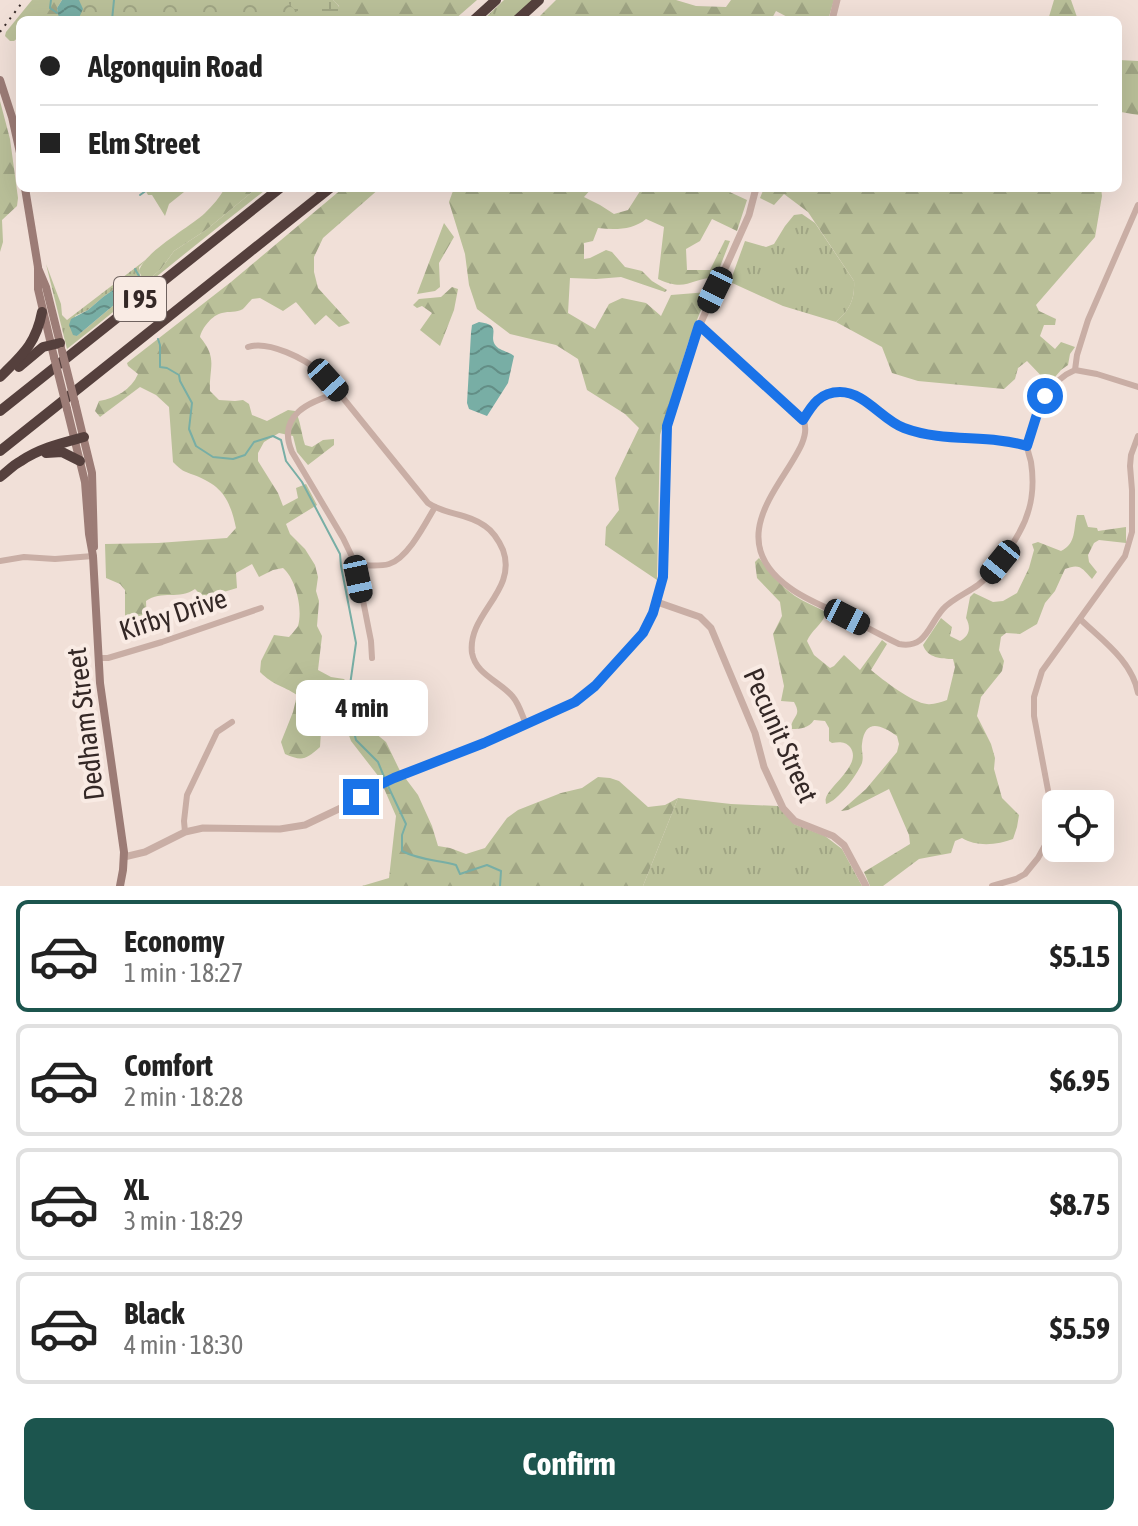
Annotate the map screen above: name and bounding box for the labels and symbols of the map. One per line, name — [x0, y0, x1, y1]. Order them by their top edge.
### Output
car — [694, 263, 736, 317]
road number: I 95 — [114, 277, 166, 321]
car — [303, 354, 353, 406]
route start — [1027, 378, 1063, 414]
car — [976, 536, 1024, 588]
car — [341, 553, 375, 605]
street label: Kirby Drive — [115, 582, 231, 646]
car — [820, 595, 874, 639]
street label: Dedham Street — [60, 646, 110, 802]
street label: Pecunit Street — [737, 663, 825, 807]
callout: 4 min — [295, 681, 427, 737]
route end — [343, 779, 379, 815]

